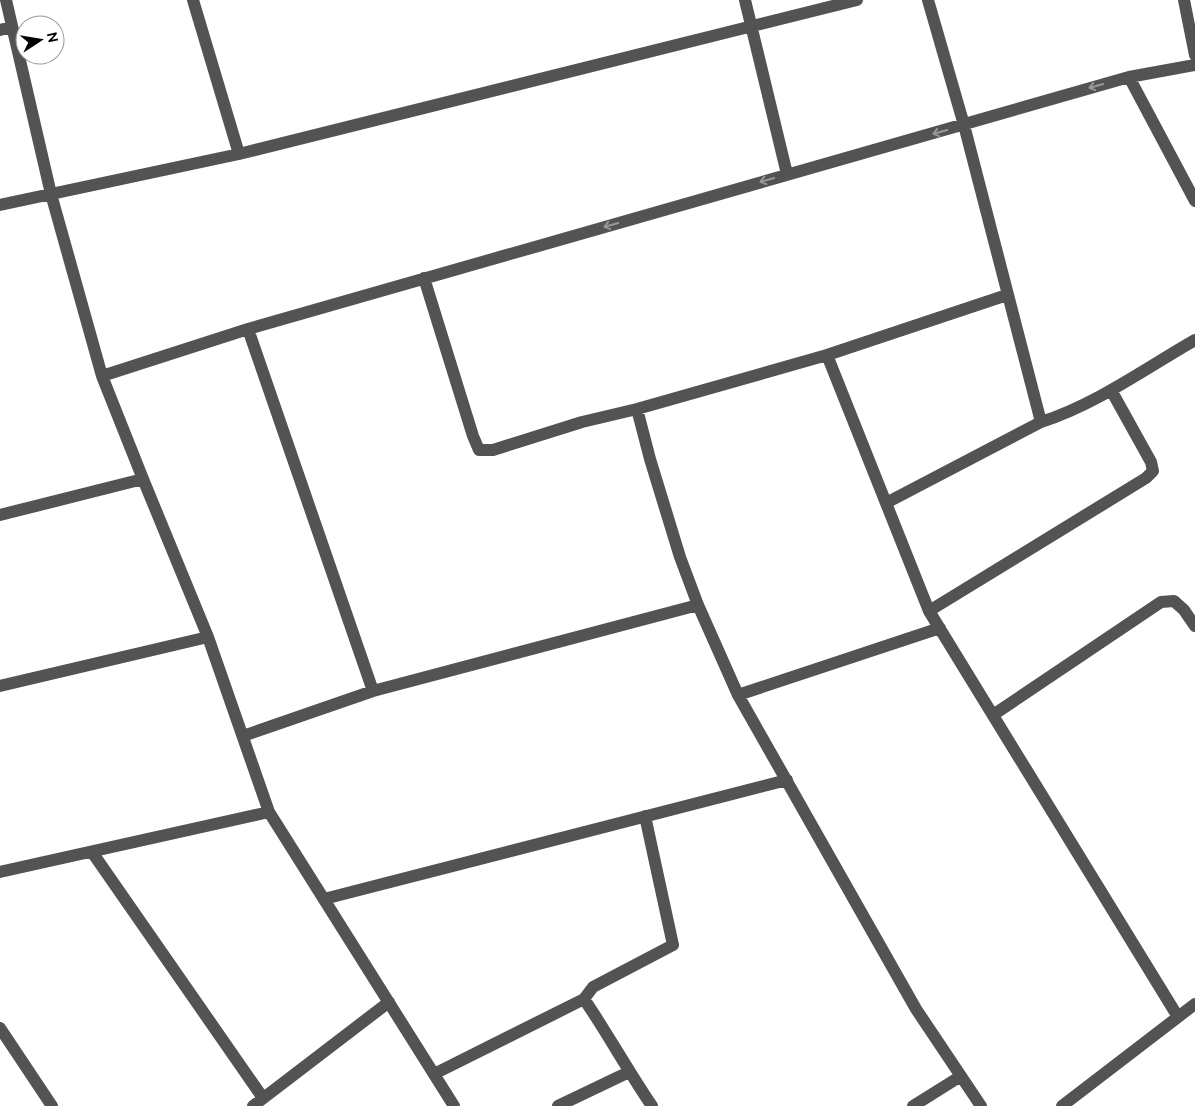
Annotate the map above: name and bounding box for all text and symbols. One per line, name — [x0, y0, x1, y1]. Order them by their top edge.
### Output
north arrow — [15, 15, 65, 65]
text: N — [44, 31, 62, 44]
one-way arrow — [1089, 82, 1105, 92]
one-way arrow — [932, 127, 948, 137]
one-way arrow — [759, 176, 775, 185]
one-way arrow — [603, 220, 619, 230]

